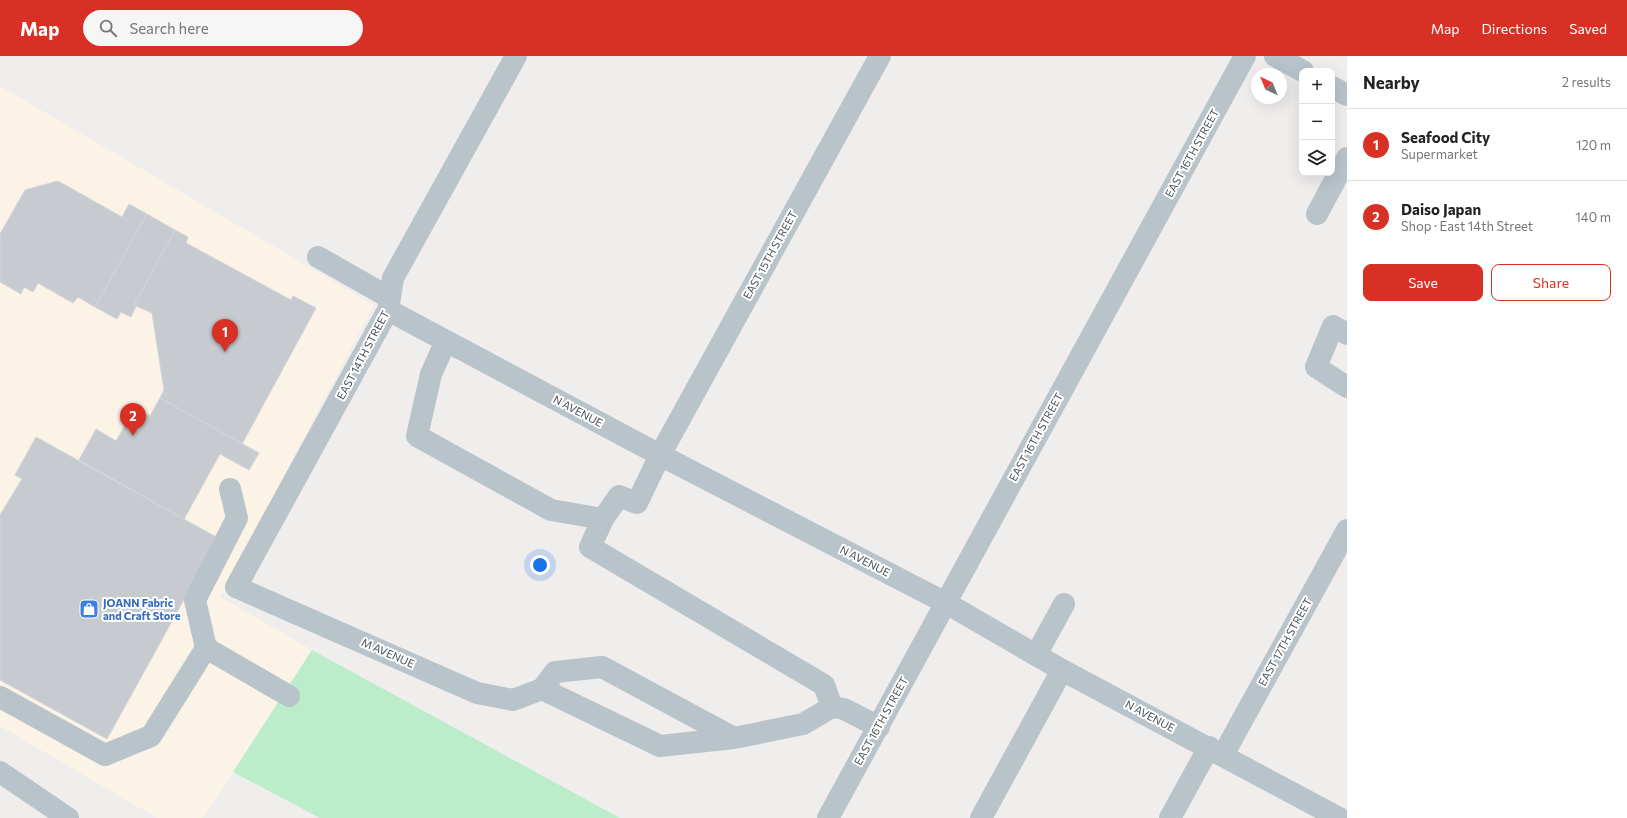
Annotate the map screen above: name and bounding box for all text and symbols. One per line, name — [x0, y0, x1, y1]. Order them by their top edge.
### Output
search box — [83, 10, 363, 46]
text: Map — [20, 17, 59, 40]
icon: search — [97, 17, 119, 39]
text: Search here — [129, 19, 209, 37]
text: Map — [1431, 20, 1460, 37]
text: Directions — [1482, 20, 1547, 37]
text: Saved — [1569, 20, 1607, 37]
north arrow — [1251, 68, 1287, 104]
map controls — [1299, 68, 1335, 176]
button: + — [1299, 68, 1335, 104]
text: Nearby — [1363, 72, 1420, 93]
text: 2 results — [1562, 74, 1611, 90]
button: − — [1299, 104, 1335, 140]
street label: EAST 16TH STREET — [1162, 106, 1221, 199]
text: Seafood City — [1401, 128, 1490, 146]
text: 1 — [1373, 137, 1379, 153]
text: 120 m — [1576, 137, 1611, 153]
button: layers — [1299, 140, 1335, 176]
text: Supermarket — [1401, 146, 1478, 162]
text: Daiso Japan — [1401, 200, 1481, 218]
street label: EAST 15TH STREET — [740, 208, 799, 301]
text: 2 — [1372, 209, 1380, 225]
text: 140 m — [1575, 209, 1611, 225]
text: Shop · East 14th Street — [1401, 218, 1533, 234]
button: Save — [1363, 264, 1483, 301]
button: Share — [1491, 264, 1611, 301]
street label: EAST 14TH STREET — [334, 308, 391, 401]
pin: 1 — [212, 319, 238, 352]
street label: EAST 16TH STREET — [1006, 390, 1065, 483]
street label: N AVENUE — [551, 392, 605, 429]
pin: 2 — [120, 403, 146, 436]
street label: N AVENUE — [838, 542, 892, 579]
your location — [530, 555, 550, 575]
place label: JOANN Fabric and Craft Store — [103, 596, 181, 622]
street label: EAST 17TH STREET — [1255, 596, 1314, 688]
shop icon: JOANN Fabric and Craft Store — [78, 598, 100, 620]
street label: M AVENUE — [360, 635, 417, 670]
street label: EAST 16TH STREET — [851, 674, 910, 767]
street label: N AVENUE — [1123, 697, 1177, 734]

